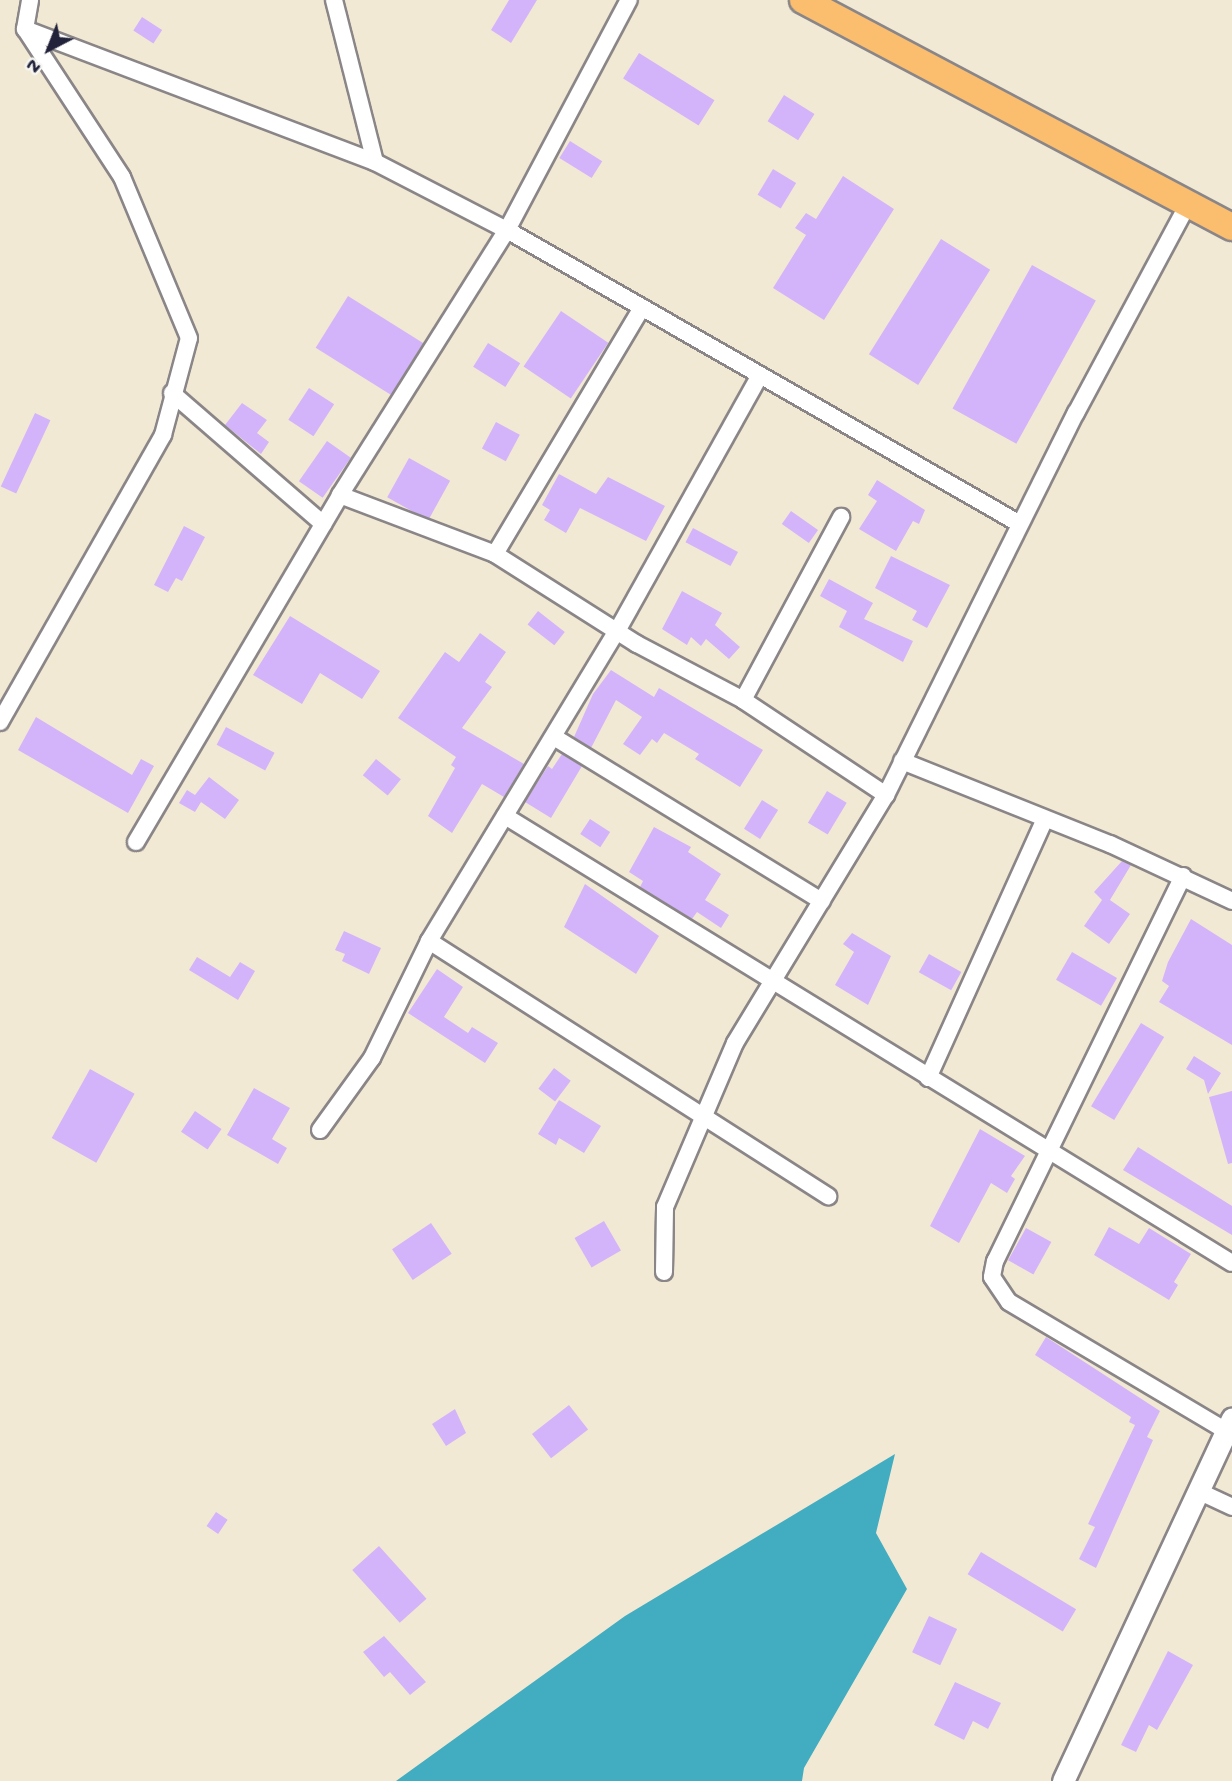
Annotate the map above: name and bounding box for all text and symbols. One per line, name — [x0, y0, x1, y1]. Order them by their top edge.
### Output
north arrow — [14, 14, 84, 84]
text: N — [22, 52, 47, 78]

